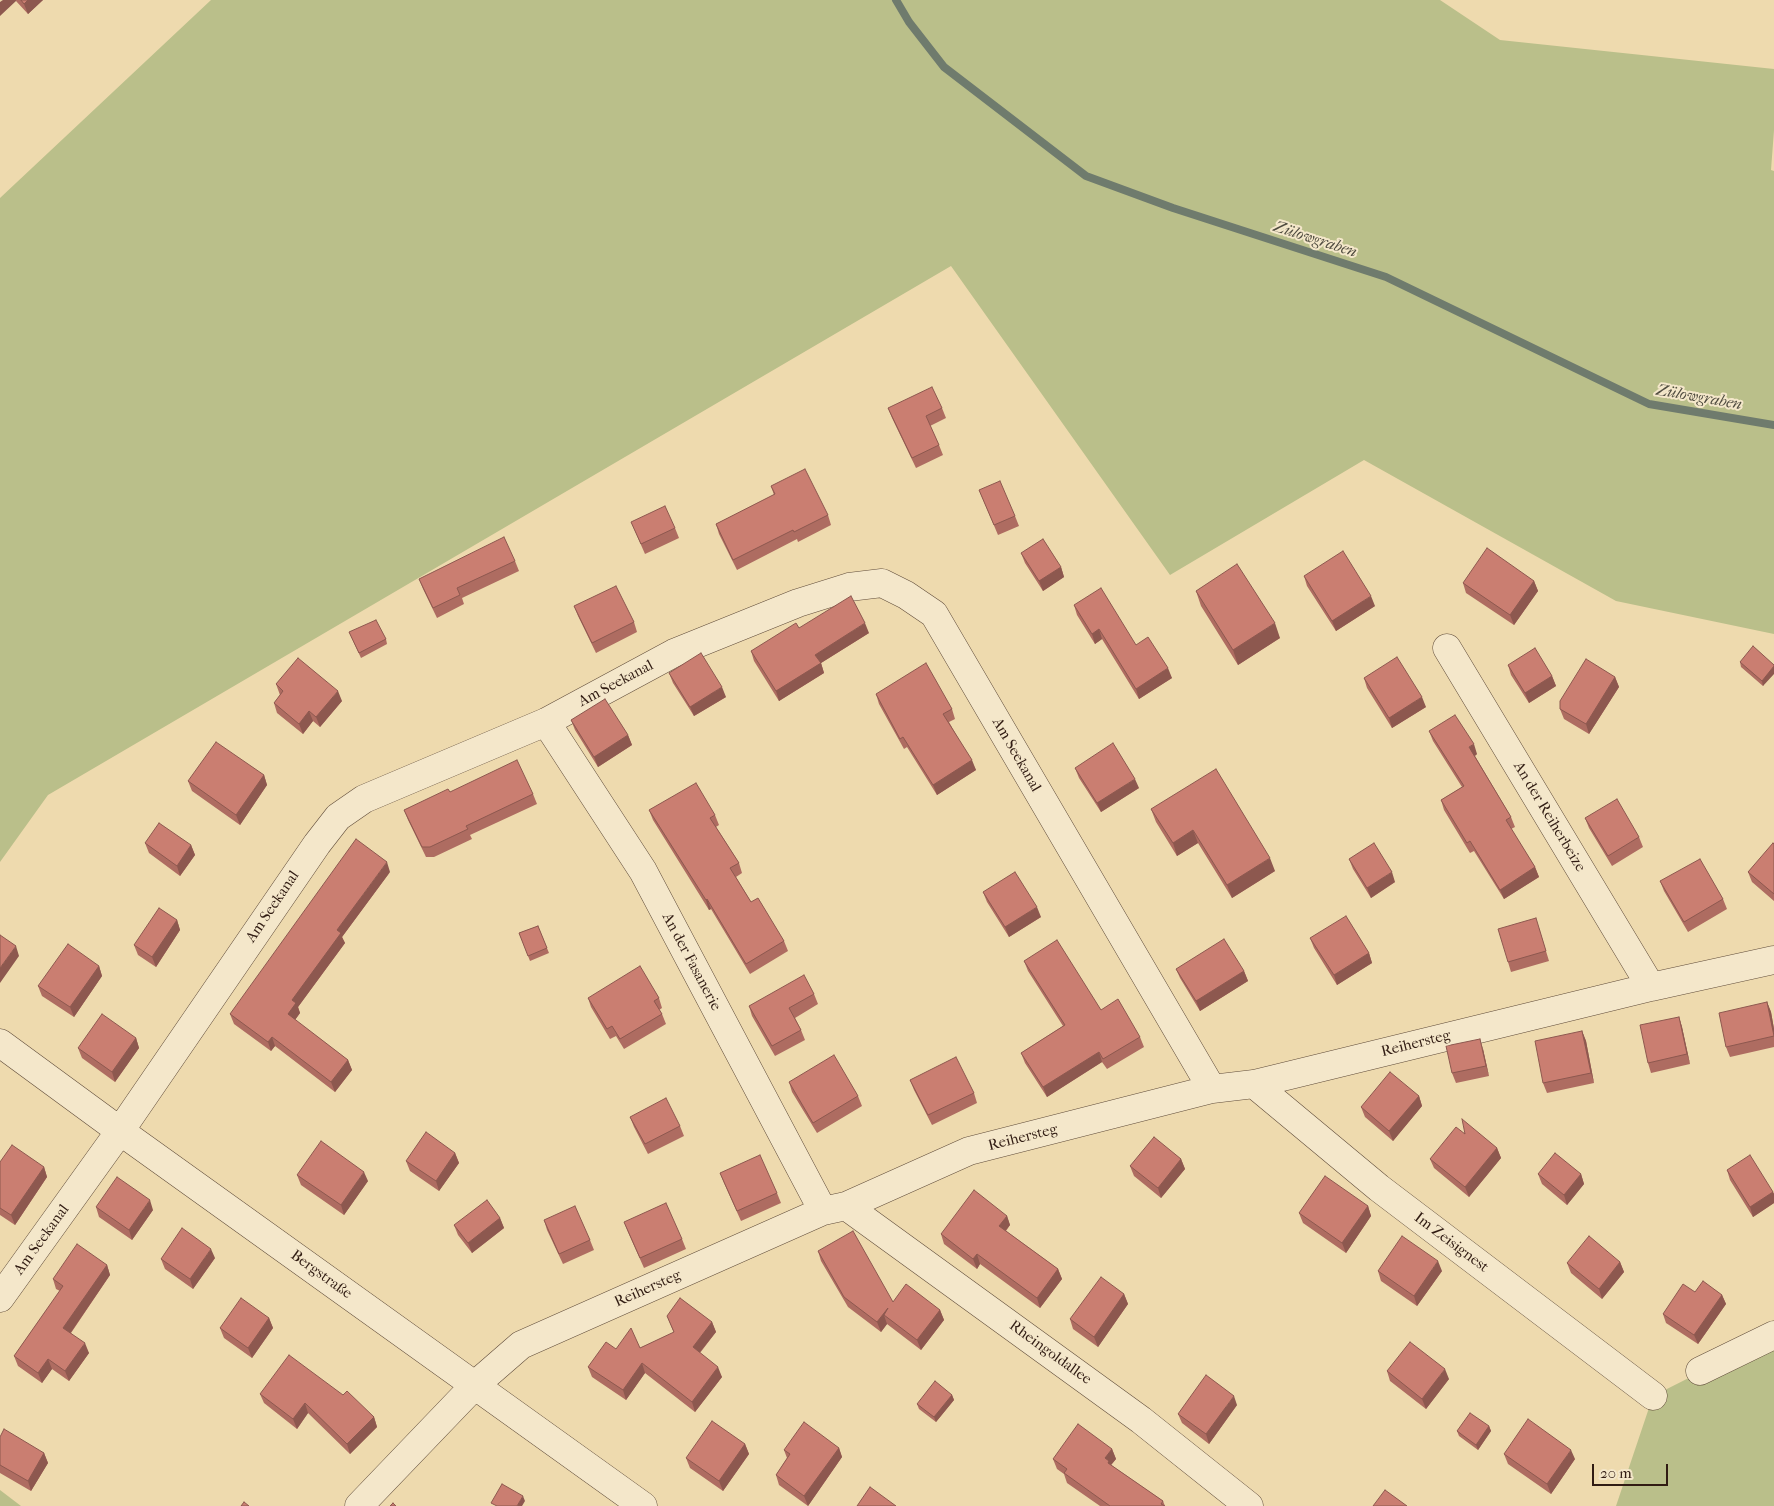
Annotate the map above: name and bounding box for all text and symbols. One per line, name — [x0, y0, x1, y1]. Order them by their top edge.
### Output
water label: Zülowgraben — [1271, 218, 1359, 262]
water label: Zülowgraben — [1655, 381, 1743, 415]
street label: Am Seekanal — [575, 657, 657, 711]
street label: Am Seekanal — [988, 715, 1044, 795]
street label: An der Reiherbeize — [1509, 759, 1589, 875]
street label: Am Seekanal — [243, 868, 303, 946]
street label: An der Fasanerie — [658, 910, 724, 1014]
street label: Reihersteg — [1379, 1027, 1453, 1061]
street label: Reihersteg — [986, 1121, 1060, 1155]
street label: Am Seekanal — [11, 1201, 73, 1279]
street label: Im Zeisignest — [1410, 1209, 1492, 1277]
street label: Bergstraße — [287, 1247, 355, 1303]
street label: Reihersteg — [612, 1266, 684, 1312]
street label: Rheingoldallee — [1005, 1317, 1095, 1389]
scale bar — [1594, 1454, 1670, 1486]
text: 20 m — [1600, 1464, 1632, 1482]

